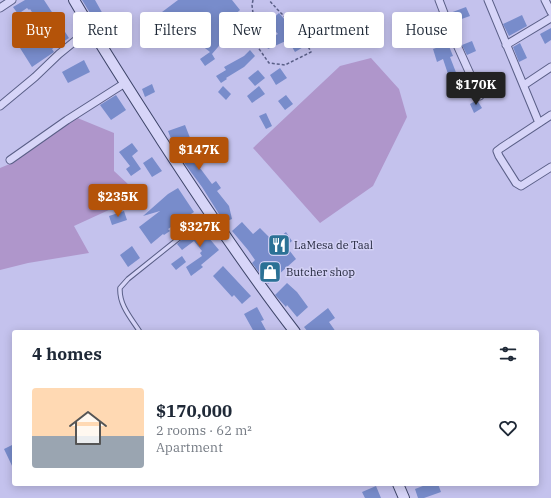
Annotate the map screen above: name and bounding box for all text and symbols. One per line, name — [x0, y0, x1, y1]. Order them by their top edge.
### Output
chip: Buy — [12, 12, 65, 48]
chip: Rent — [73, 12, 132, 48]
chip: Filters — [140, 12, 211, 48]
chip: New — [219, 12, 276, 48]
chip: Apartment — [284, 12, 384, 48]
chip: House — [392, 12, 462, 48]
pin: $170K — [448, 72, 504, 106]
text: $170K — [455, 76, 497, 93]
pin: $147K — [171, 137, 227, 171]
text: $147K — [178, 141, 220, 158]
pin: $235K — [90, 184, 146, 218]
text: $235K — [97, 188, 139, 205]
pin: $327K — [172, 214, 228, 248]
text: $327K — [179, 218, 221, 235]
restaurant icon: LaMesa de Taal — [266, 232, 292, 258]
place label: LaMesa de Taal — [294, 238, 373, 252]
shop icon: Butcher shop — [257, 259, 283, 285]
place label: Butcher shop — [286, 265, 355, 279]
text: 4 homes — [32, 343, 102, 365]
icon: filters — [497, 343, 519, 365]
text: $170,000 — [156, 400, 232, 422]
icon: home — [64, 404, 112, 452]
icon: heart — [497, 417, 519, 439]
text: 2 rooms · 62 m² — [156, 422, 252, 439]
text: Apartment — [156, 439, 223, 456]

